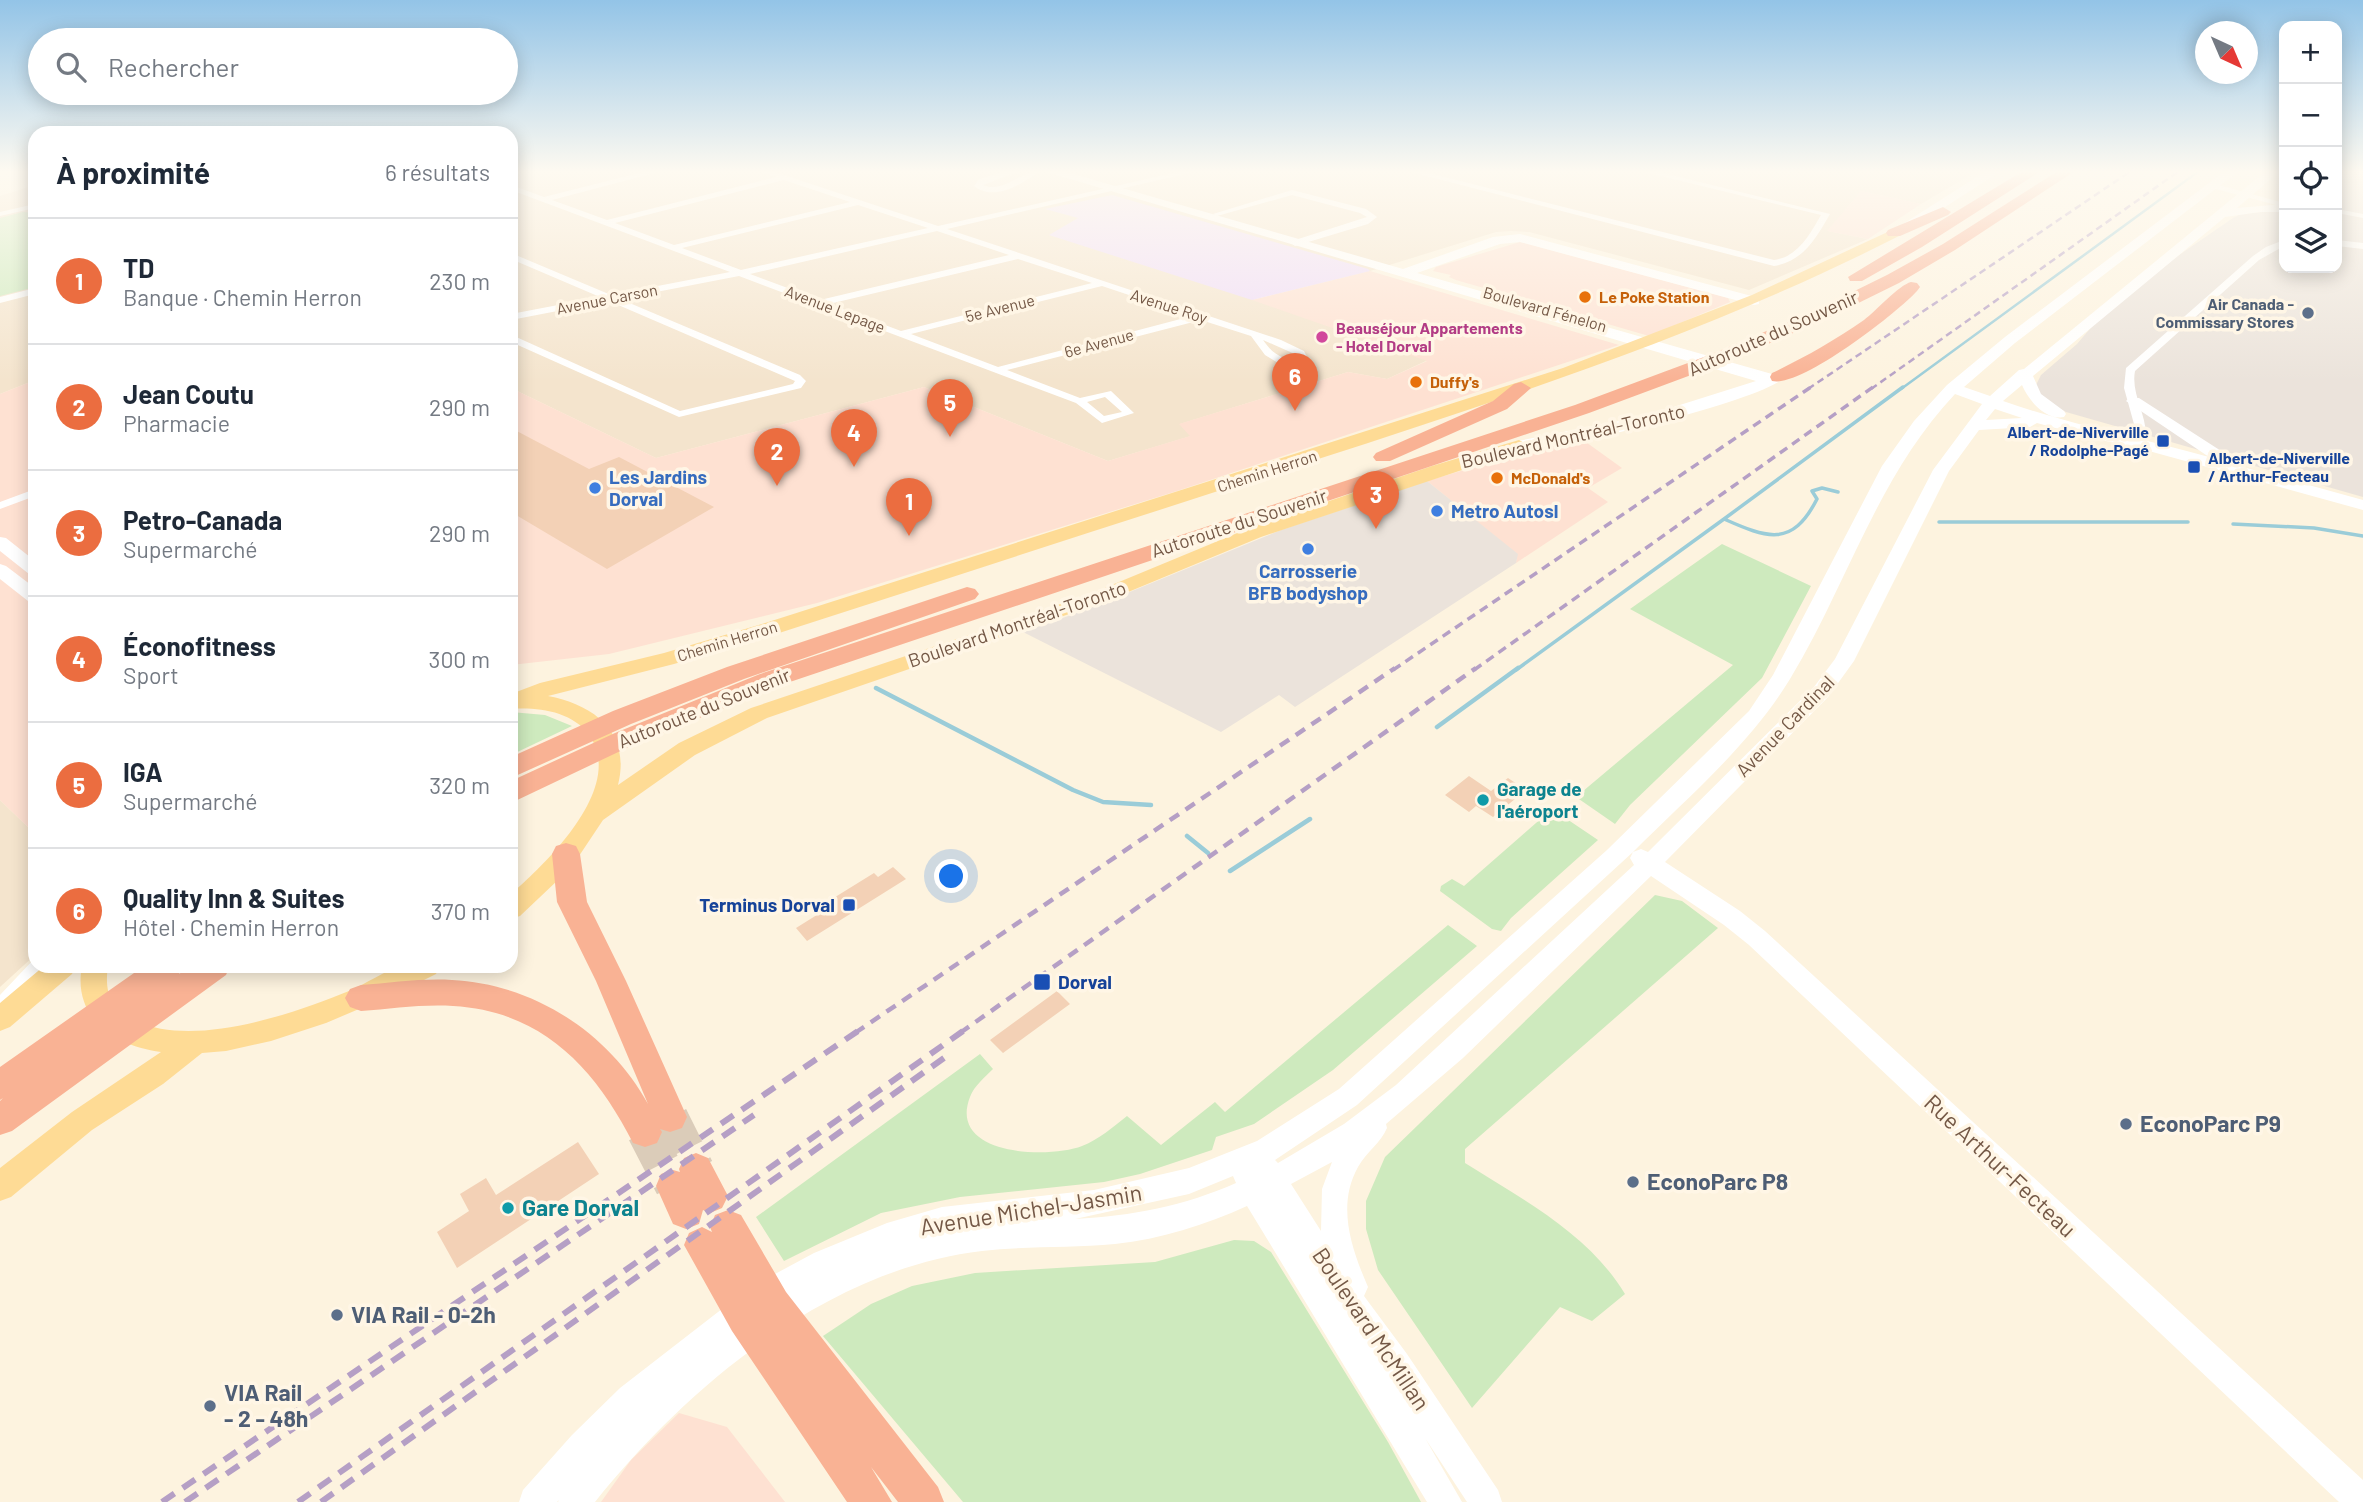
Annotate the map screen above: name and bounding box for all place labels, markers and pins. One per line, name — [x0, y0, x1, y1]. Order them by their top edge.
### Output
place label: Le Poke Station — [1599, 287, 1710, 306]
marker: Le Poke Station — [1577, 289, 1593, 305]
place label: Air Canada - Commissary Stores — [2156, 294, 2294, 331]
marker: Air Canada - Commissary Stores — [2300, 305, 2316, 321]
place label: Beauséjour Appartements - Hotel Dorval — [1336, 318, 1523, 355]
marker: Beauséjour Appartements - Hotel Dorval — [1314, 329, 1330, 345]
pin: 6 — [1272, 353, 1318, 411]
place label: Duffy's — [1430, 372, 1479, 391]
marker: Duffy's — [1408, 374, 1424, 390]
pin: 5 — [927, 379, 973, 437]
pin: 4 — [831, 409, 877, 467]
place label: Albert-de-Niverville / Rodolphe-Pagé — [2007, 422, 2149, 459]
pin: 2 — [754, 428, 800, 486]
marker: Albert-de-Niverville / Rodolphe-Pagé — [2155, 433, 2171, 449]
place label: Albert-de-Niverville / Arthur-Fecteau — [2208, 448, 2350, 485]
marker: Albert-de-Niverville / Arthur-Fecteau — [2186, 459, 2202, 475]
place label: Les Jardins Dorval — [609, 465, 707, 510]
place label: McDonald's — [1511, 468, 1590, 487]
marker: McDonald's — [1489, 470, 1505, 486]
pin: 3 — [1353, 471, 1399, 529]
pin: 1 — [886, 478, 932, 536]
marker: Les Jardins Dorval — [587, 480, 603, 496]
place label: Metro Autosl — [1451, 499, 1558, 522]
marker: Metro Autosl — [1429, 503, 1445, 519]
marker: Carrosserie BFB bodyshop — [1300, 541, 1316, 557]
place label: Carrosserie BFB bodyshop — [1248, 559, 1368, 604]
place label: Garage de l'aéroport — [1497, 777, 1582, 822]
marker: Garage de l'aéroport — [1475, 792, 1491, 808]
place label: Terminus Dorval — [699, 893, 835, 916]
marker: Terminus Dorval — [841, 897, 857, 913]
place label: Dorval — [1058, 970, 1112, 993]
marker: Dorval — [1032, 972, 1052, 992]
place label: EconoParc P9 — [2140, 1109, 2281, 1137]
marker: EconoParc P9 — [2118, 1116, 2134, 1132]
place label: EconoParc P8 — [1647, 1167, 1788, 1195]
marker: EconoParc P8 — [1625, 1174, 1641, 1190]
place label: Gare Dorval — [522, 1193, 639, 1221]
marker: Gare Dorval — [500, 1200, 516, 1216]
place label: VIA Rail - 0-2h — [351, 1300, 496, 1328]
marker: VIA Rail - 0-2h — [329, 1307, 345, 1323]
place label: VIA Rail - 2 - 48h — [224, 1378, 308, 1432]
marker: VIA Rail - 2 - 48h — [202, 1398, 218, 1414]

